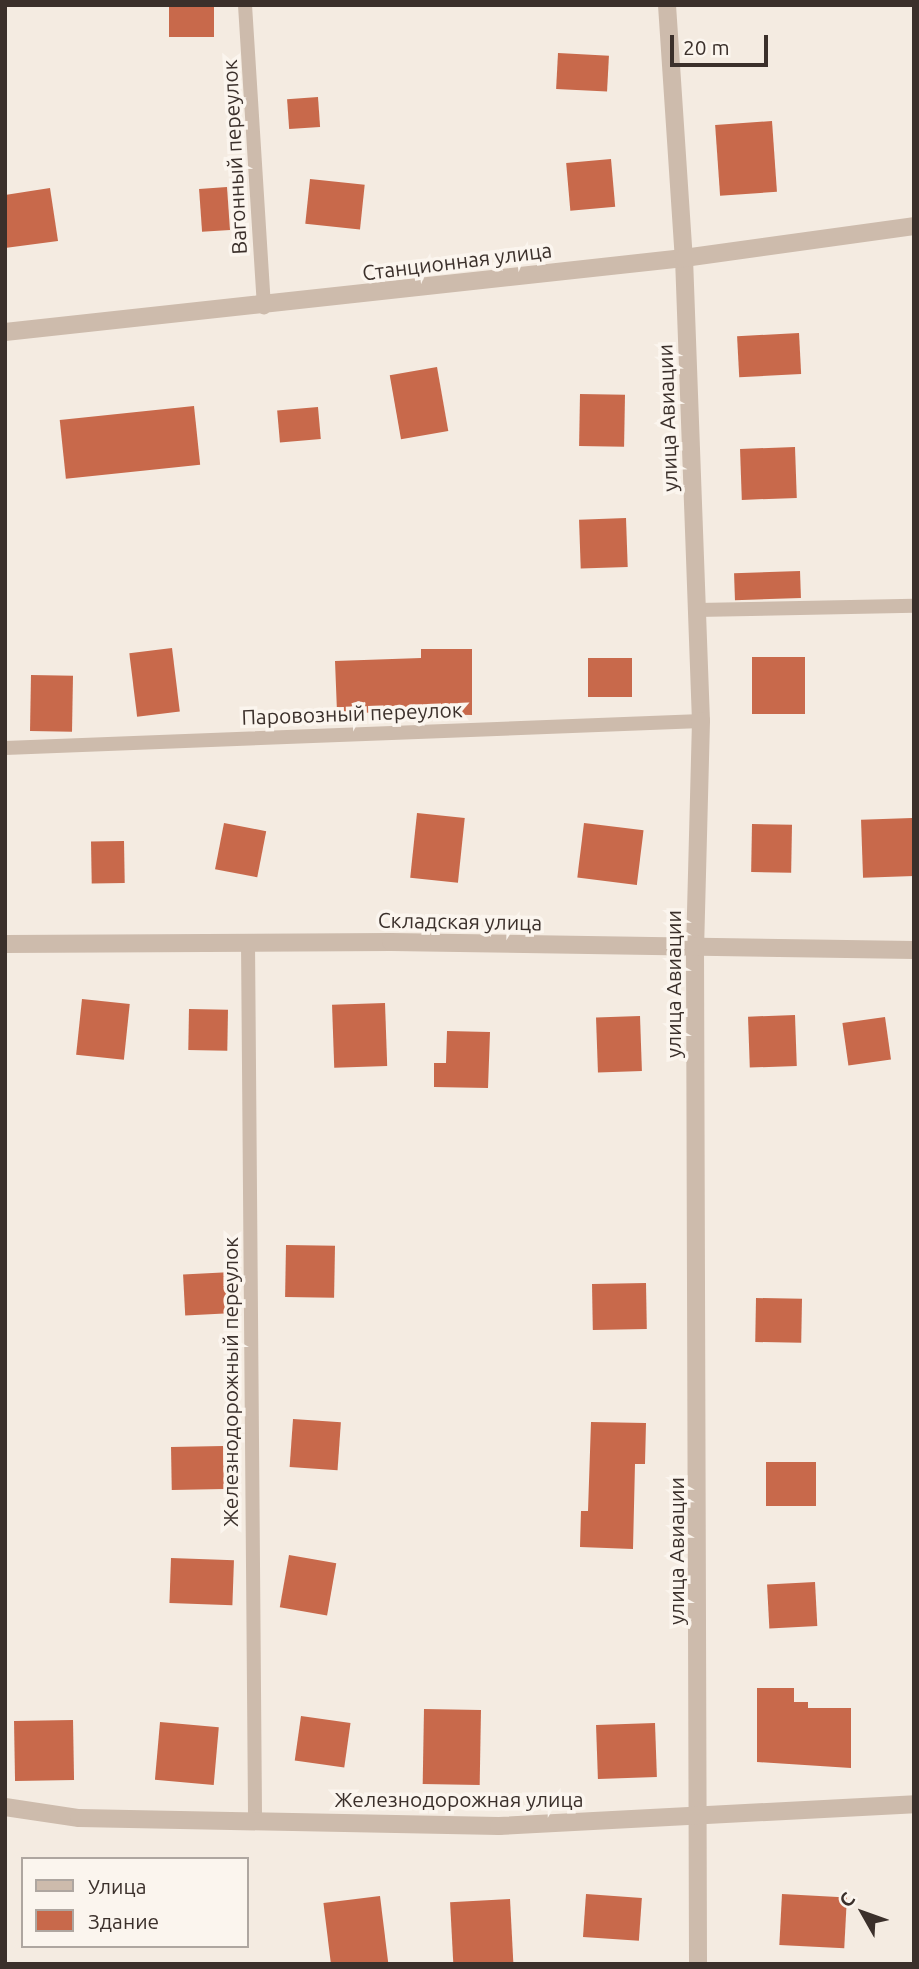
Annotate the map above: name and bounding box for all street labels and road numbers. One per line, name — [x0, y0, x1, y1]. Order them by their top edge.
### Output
street label: Вагонный переулок — [216, 59, 252, 255]
street label: Станционная улица — [361, 237, 553, 285]
street label: улица Авиации — [652, 344, 682, 492]
street label: Паровозный переулок — [241, 697, 463, 729]
street label: Складская улица — [378, 907, 542, 935]
street label: улица Авиации — [660, 910, 686, 1058]
street label: Железнодорожный переулок — [217, 1237, 243, 1527]
street label: улица Авиации — [663, 1477, 689, 1625]
street label: Железнодорожная улица — [334, 1786, 584, 1812]

